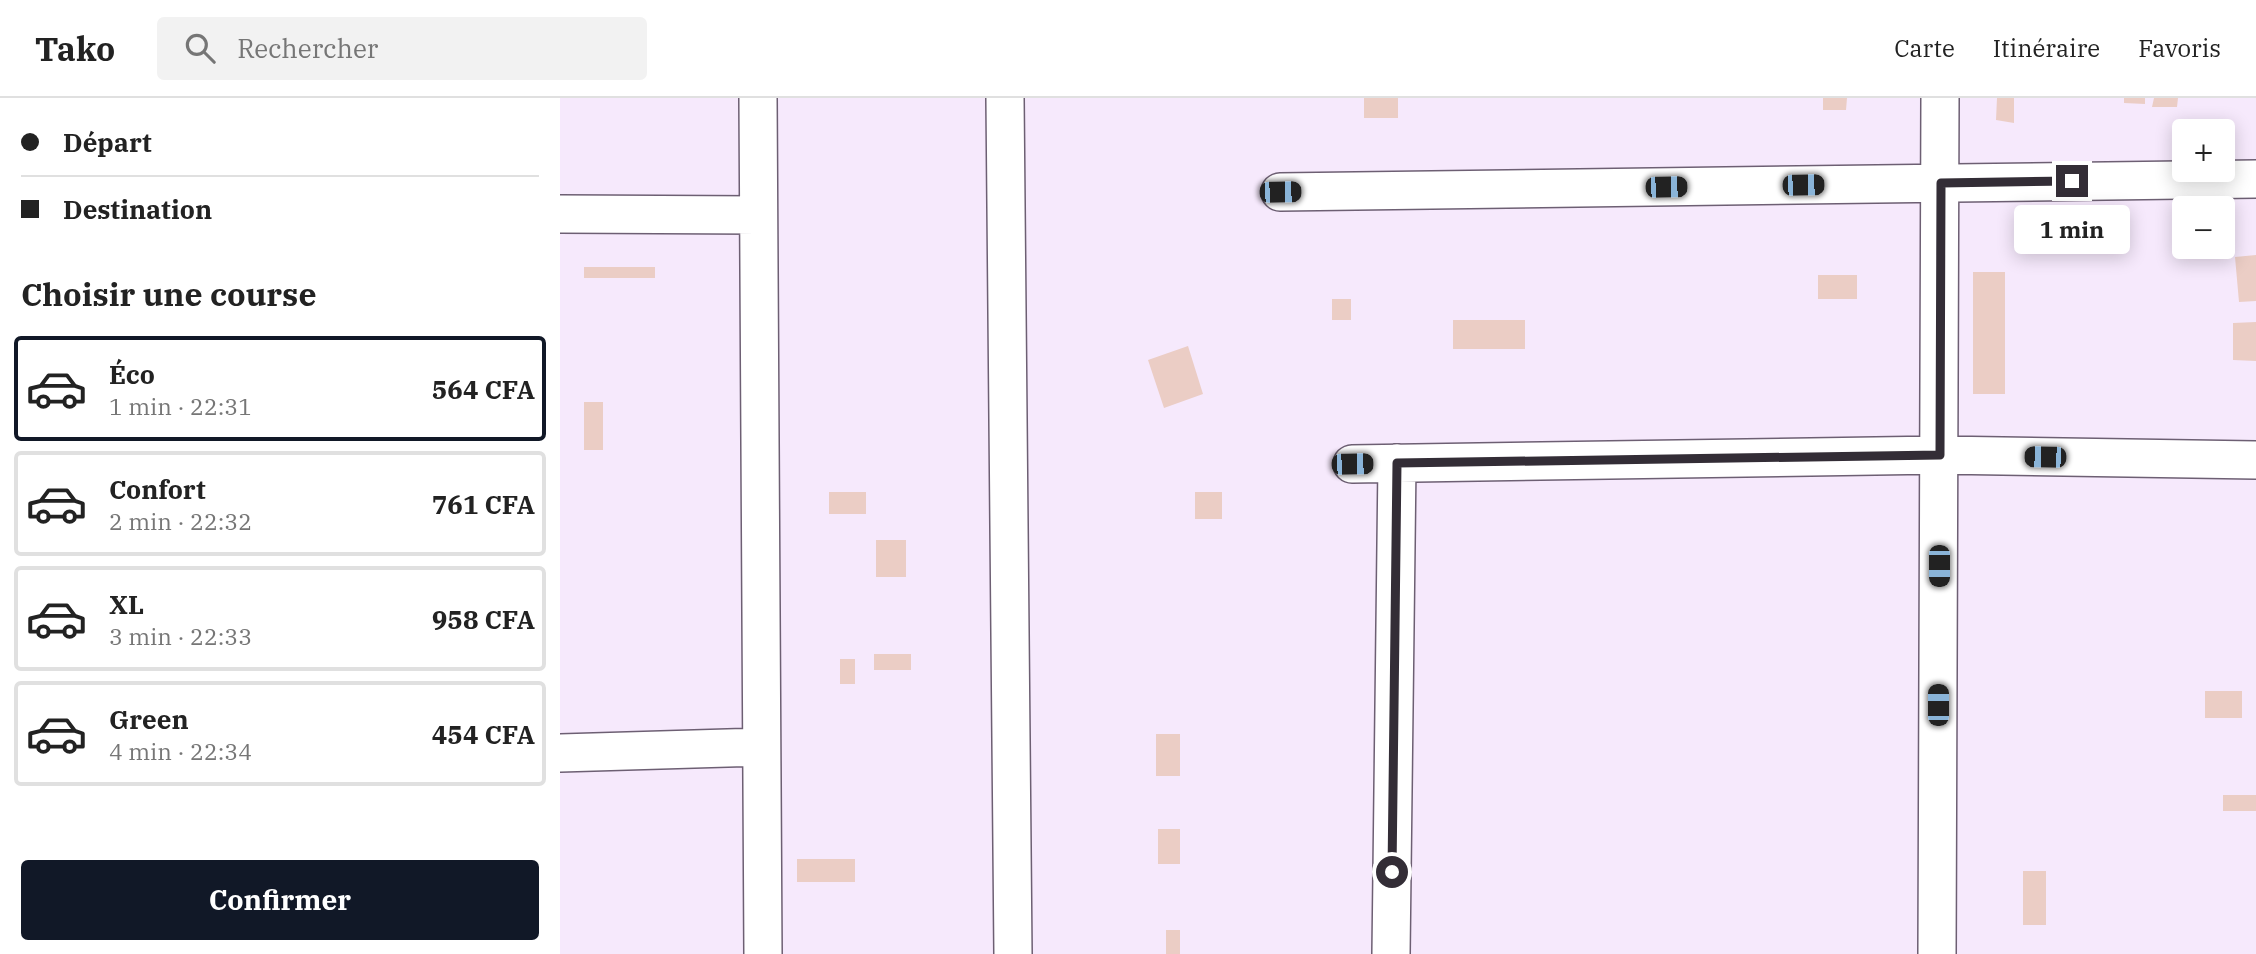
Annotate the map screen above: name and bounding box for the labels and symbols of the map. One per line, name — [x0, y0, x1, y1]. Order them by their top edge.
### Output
route end — [2056, 165, 2088, 197]
car — [1782, 174, 1825, 196]
car — [1645, 176, 1688, 198]
car — [1259, 181, 1302, 203]
callout: 1 min — [2014, 206, 2130, 254]
car — [2024, 446, 2067, 468]
car — [1331, 453, 1374, 475]
car — [1929, 545, 1950, 587]
car — [1928, 684, 1949, 726]
route start — [1376, 856, 1408, 888]

